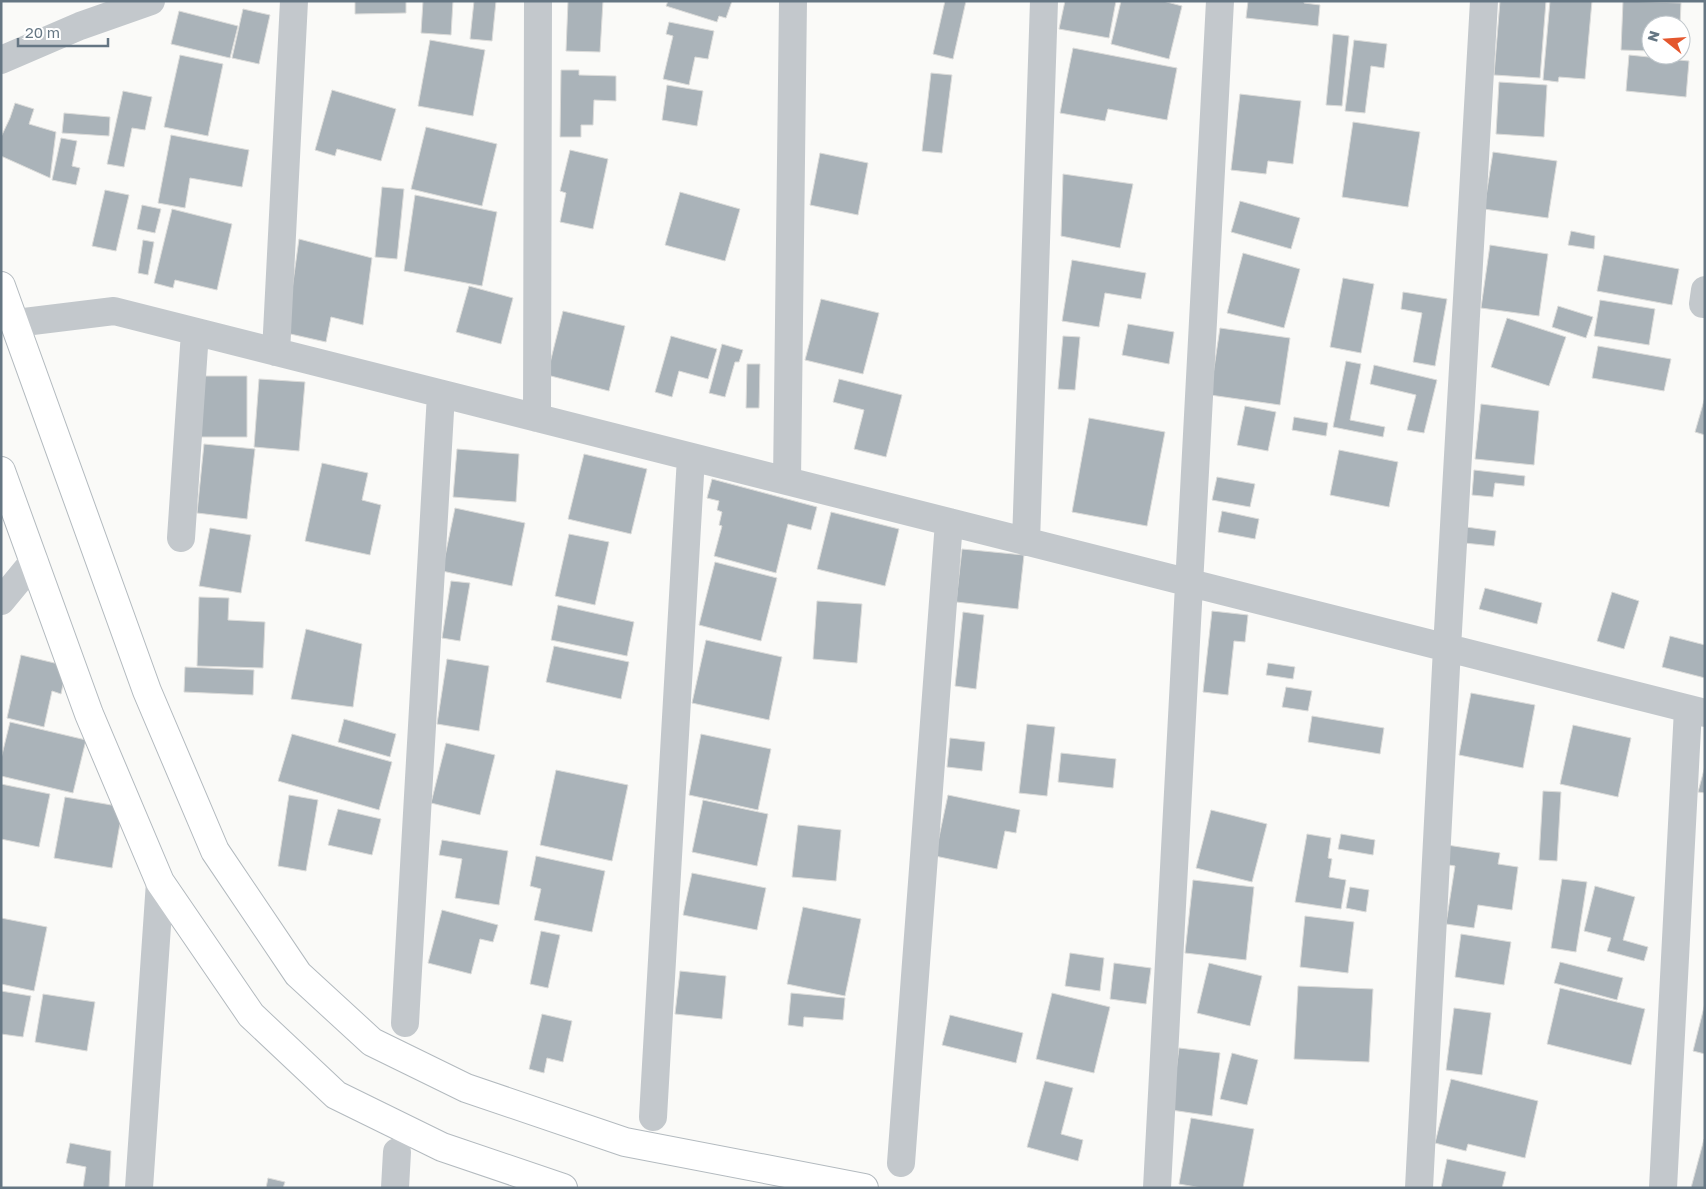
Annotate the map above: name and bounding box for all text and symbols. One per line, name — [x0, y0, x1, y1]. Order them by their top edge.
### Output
scale bar — [18, 15, 108, 47]
north arrow — [1641, 15, 1691, 65]
text: 20 m — [25, 23, 60, 41]
text: N — [1643, 28, 1663, 44]

